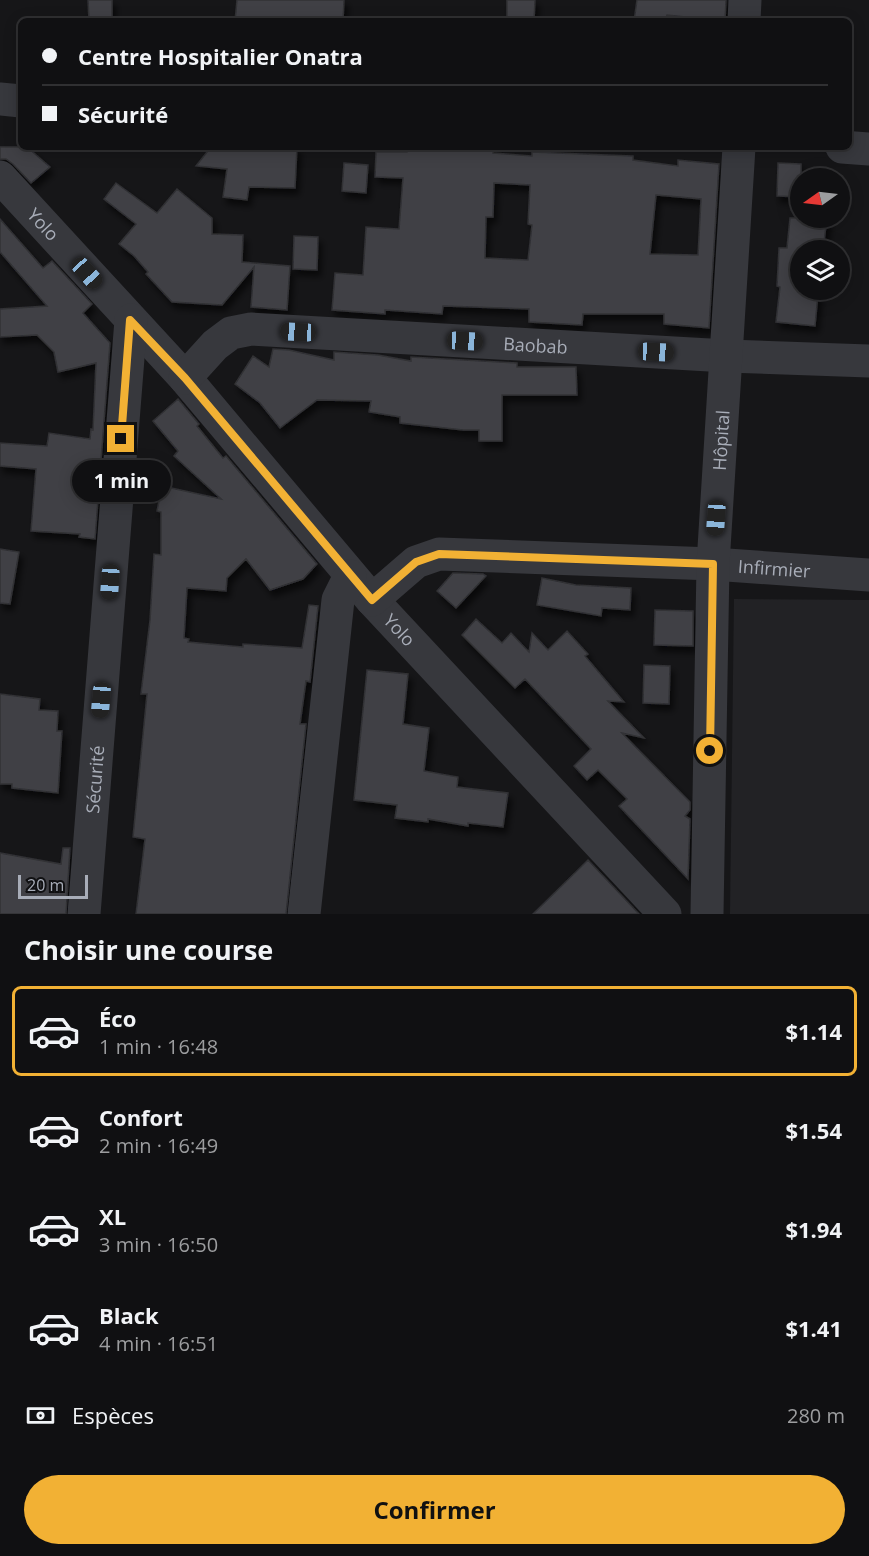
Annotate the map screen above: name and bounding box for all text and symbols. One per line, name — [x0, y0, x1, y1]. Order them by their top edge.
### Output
text: Centre Hospitalier Onatra — [78, 41, 363, 71]
text: Sécurité — [78, 99, 168, 129]
north arrow — [790, 168, 850, 228]
map controls — [790, 168, 850, 300]
street label: Yolo — [22, 203, 64, 246]
button: layers — [790, 240, 850, 300]
car — [68, 254, 106, 292]
car — [280, 322, 316, 342]
car — [447, 331, 483, 351]
street label: Baobab — [503, 331, 568, 359]
car — [638, 342, 674, 362]
street label: Hôpital — [707, 409, 735, 471]
route end — [107, 425, 134, 452]
callout: 1 min — [72, 460, 170, 502]
text: 1 min — [94, 467, 149, 494]
car — [706, 499, 726, 537]
street label: Infirmier — [737, 554, 812, 583]
car — [100, 563, 120, 601]
street label: Yolo — [379, 608, 421, 651]
car — [90, 681, 112, 719]
route start — [696, 737, 723, 764]
street label: Sécurité — [80, 745, 109, 814]
scale bar — [18, 872, 88, 899]
text: 20 m — [27, 874, 64, 896]
text: Choisir une course — [24, 931, 273, 968]
text: Éco — [99, 1003, 136, 1033]
icon: car — [27, 1004, 81, 1058]
text: $1.14 — [785, 1016, 842, 1046]
text: 1 min · 16:48 — [99, 1033, 218, 1060]
text: Confort — [99, 1102, 183, 1132]
icon: car — [27, 1103, 81, 1157]
text: $1.54 — [785, 1115, 842, 1145]
text: 2 min · 16:49 — [99, 1132, 218, 1159]
text: XL — [99, 1201, 126, 1231]
icon: car — [27, 1202, 81, 1256]
text: $1.94 — [785, 1214, 842, 1244]
text: 3 min · 16:50 — [99, 1231, 218, 1258]
text: Black — [99, 1300, 159, 1330]
icon: car — [27, 1301, 81, 1355]
text: $1.41 — [785, 1313, 842, 1343]
text: 4 min · 16:51 — [99, 1330, 218, 1357]
icon: cash — [24, 1399, 57, 1432]
text: Espèces — [72, 1400, 154, 1430]
text: 280 m — [787, 1402, 845, 1429]
button: Confirmer — [24, 1475, 845, 1544]

